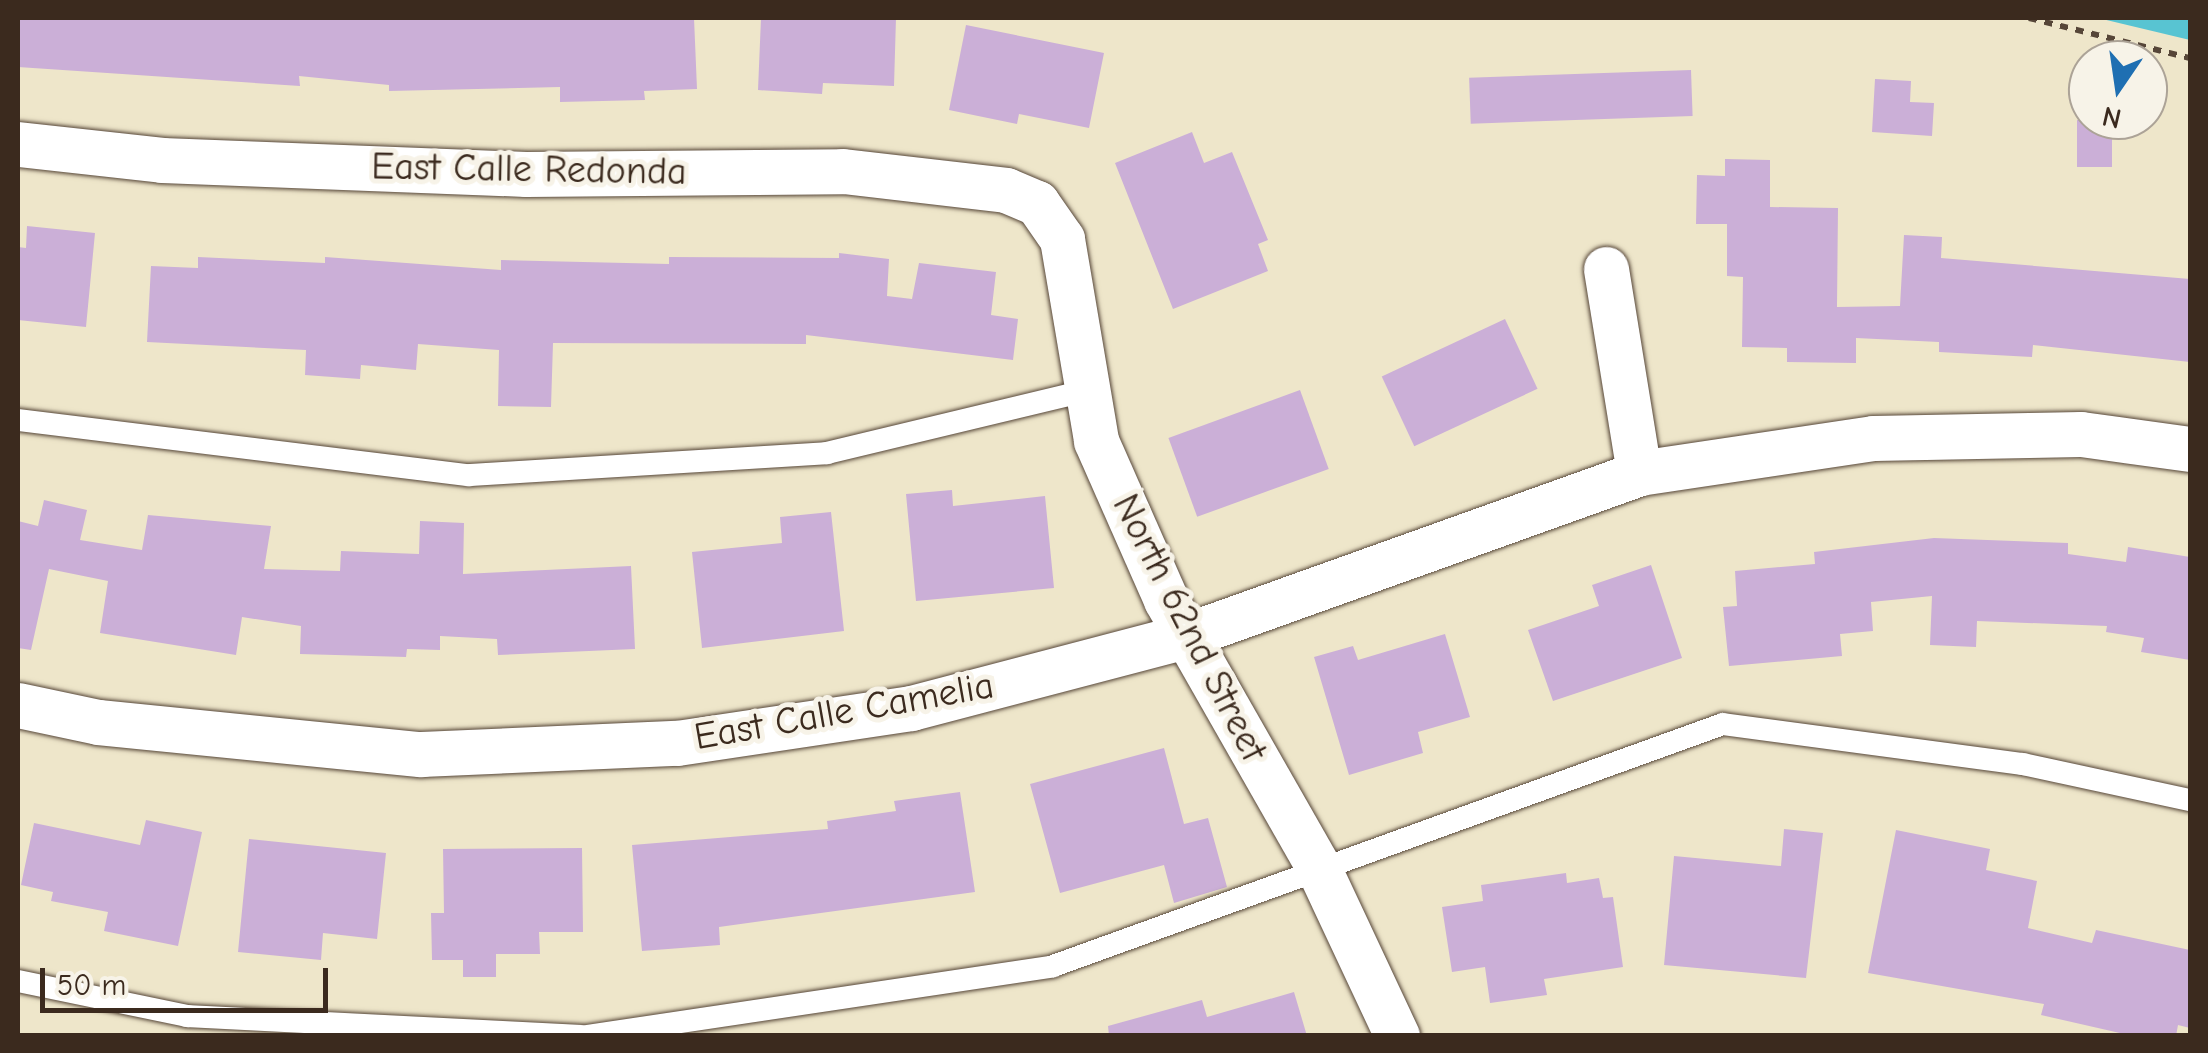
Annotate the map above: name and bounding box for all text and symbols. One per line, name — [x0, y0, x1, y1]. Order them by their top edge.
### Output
north arrow — [2068, 40, 2168, 140]
text: N — [2099, 100, 2124, 135]
street label: East Calle Redonda — [371, 144, 687, 196]
street label: North 62nd Street — [1102, 487, 1276, 769]
street label: East Calle Camelia — [691, 663, 997, 761]
scale bar — [45, 948, 332, 1010]
text: 50 m — [57, 968, 126, 1003]

